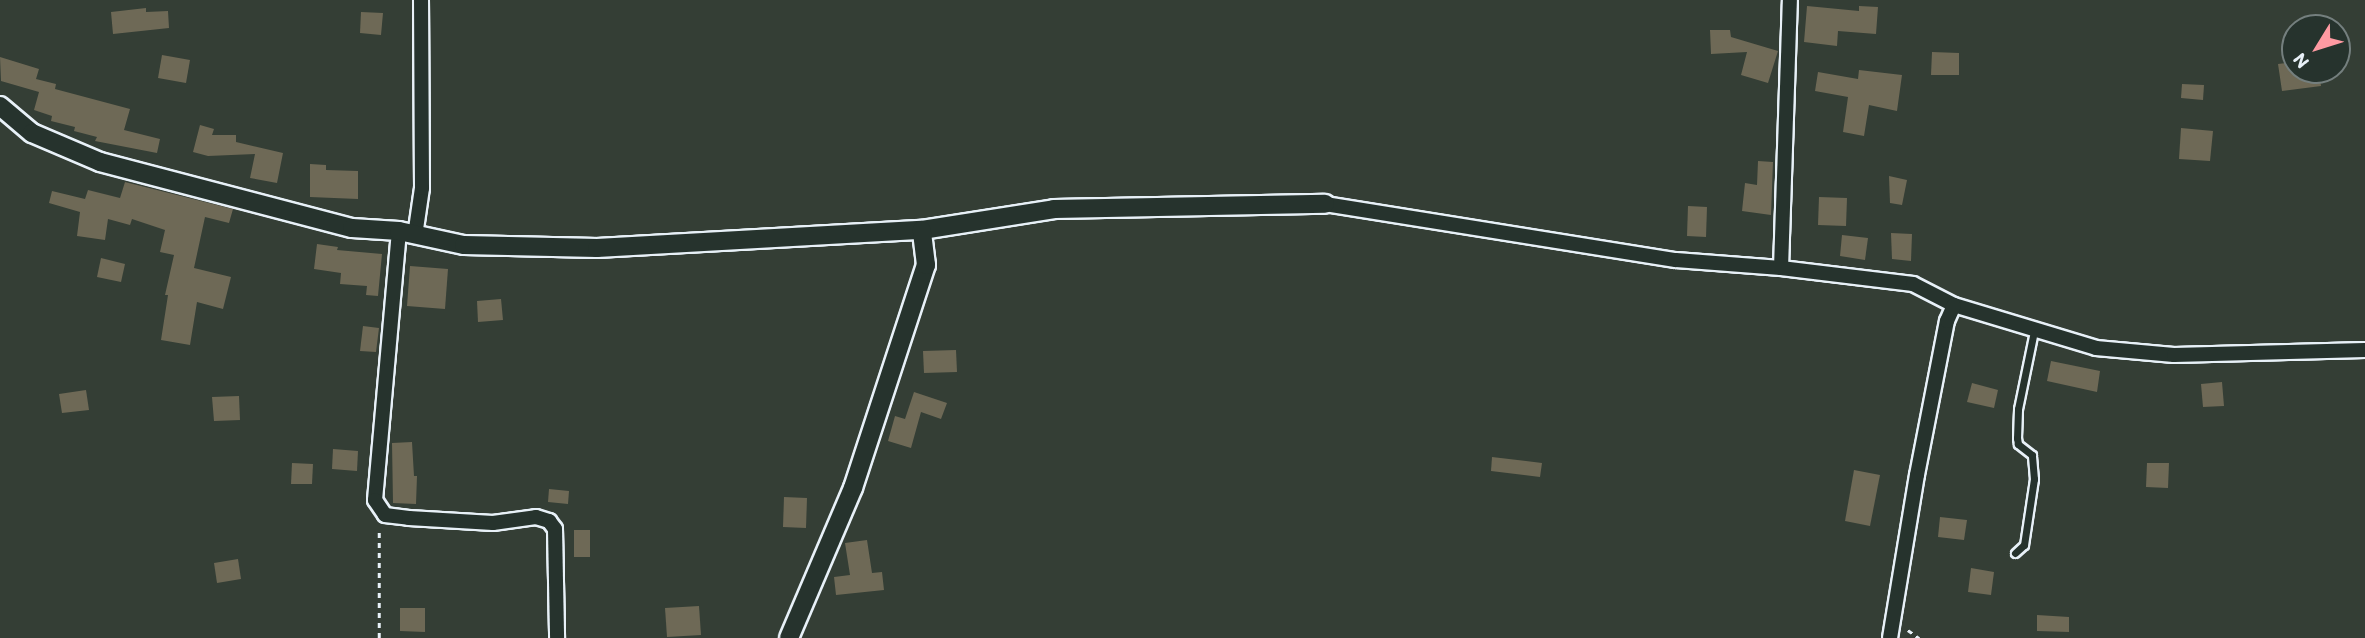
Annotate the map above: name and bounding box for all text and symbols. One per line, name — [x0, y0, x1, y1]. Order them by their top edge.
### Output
north arrow — [2281, 14, 2351, 84]
text: N — [2288, 49, 2314, 73]

